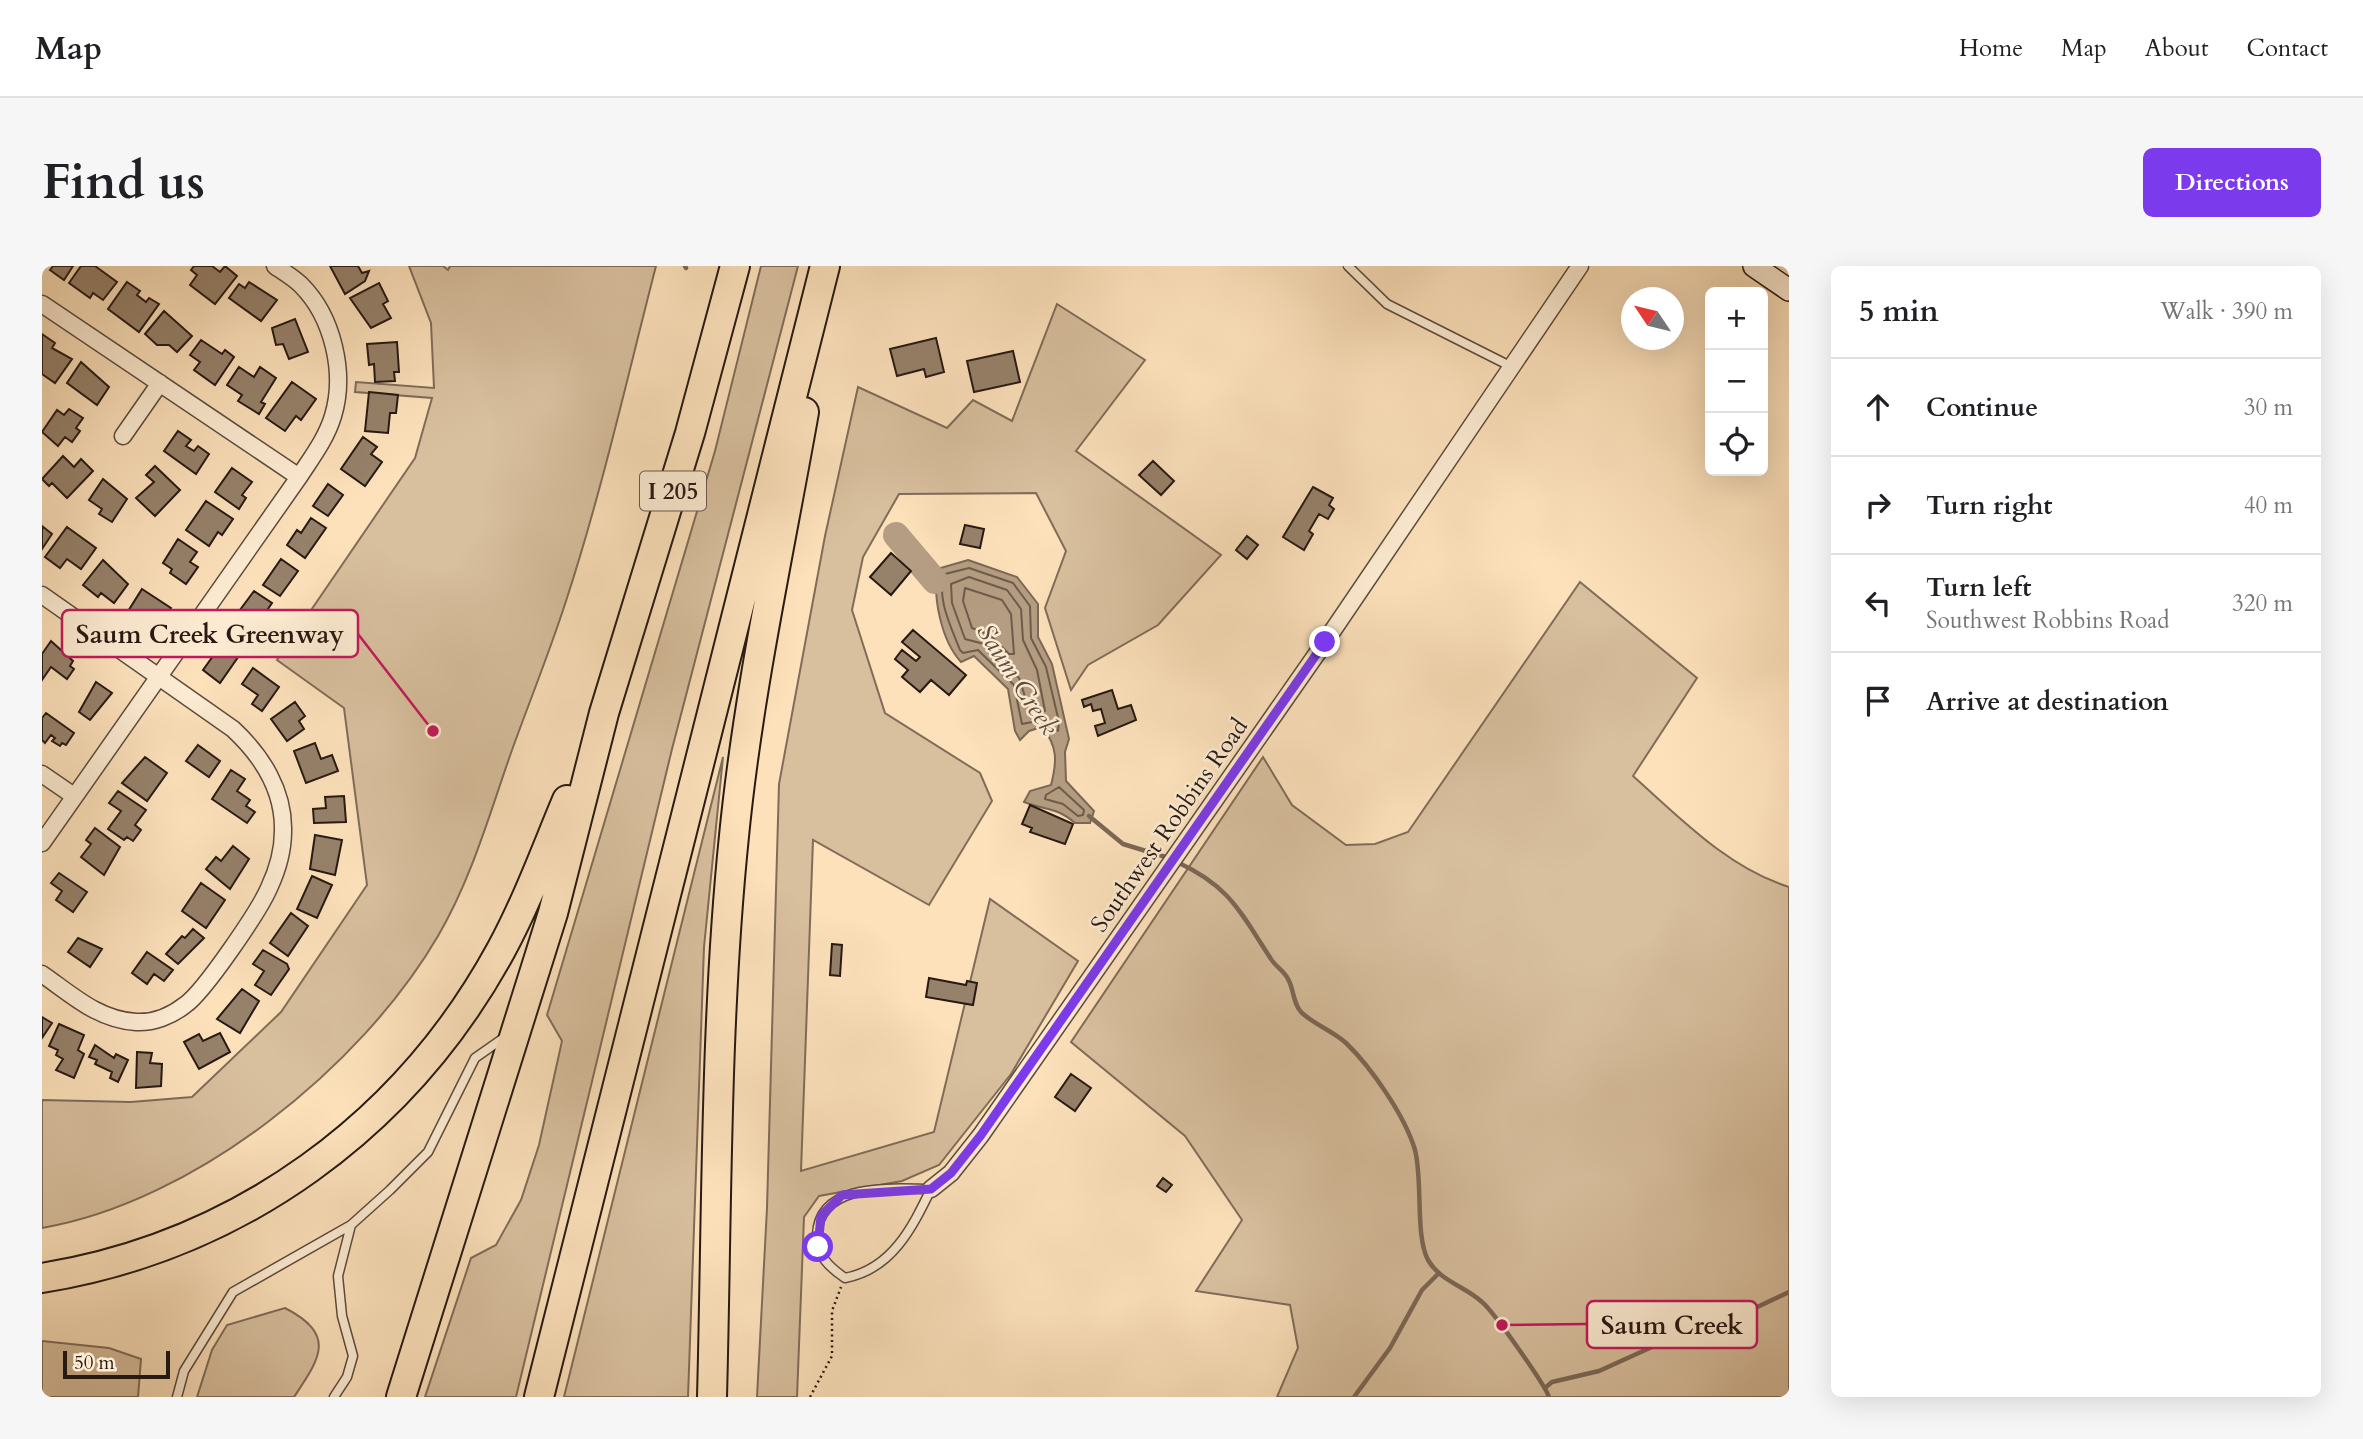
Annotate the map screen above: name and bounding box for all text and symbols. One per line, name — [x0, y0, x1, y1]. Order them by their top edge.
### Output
text: Map — [35, 26, 102, 71]
text: Home — [1959, 32, 2023, 65]
text: Map — [2061, 32, 2107, 65]
text: About — [2145, 32, 2209, 65]
text: Contact — [2247, 32, 2328, 65]
button: Directions — [2143, 148, 2321, 217]
text: Find us — [42, 149, 205, 216]
north arrow — [1621, 287, 1684, 350]
map controls — [1705, 287, 1768, 476]
button: + — [1705, 287, 1768, 350]
text: 5 min — [1859, 291, 1939, 332]
text: Walk · 390 m — [2160, 296, 2293, 327]
button: − — [1705, 350, 1768, 413]
icon: ahead — [1859, 388, 1897, 426]
text: Continue — [1926, 390, 2038, 425]
text: 30 m — [2244, 392, 2293, 423]
button: locate — [1705, 413, 1768, 476]
road number: I 205 — [640, 472, 706, 510]
icon: right — [1859, 486, 1897, 524]
text: Turn right — [1926, 488, 2053, 523]
text: 40 m — [2244, 490, 2293, 521]
text: Turn left — [1926, 570, 2031, 605]
icon: left — [1859, 584, 1897, 622]
text: 320 m — [2232, 588, 2293, 619]
text: Southwest Robbins Road — [1926, 605, 2170, 636]
callout: Saum Creek Greenway — [62, 610, 358, 657]
text: Saum Creek Greenway — [76, 617, 344, 652]
water label: Saum Creek — [968, 617, 1067, 742]
route end — [1309, 626, 1340, 657]
icon: arrive — [1859, 682, 1897, 720]
text: Arrive at destination — [1926, 684, 2169, 719]
street label: Southwest Robbins Road — [1083, 712, 1256, 939]
route start — [802, 1231, 833, 1262]
callout: Saum Creek — [1587, 1301, 1757, 1348]
text: Saum Creek — [1601, 1308, 1744, 1343]
scale bar — [63, 1348, 170, 1380]
text: 50 m — [74, 1350, 115, 1376]

